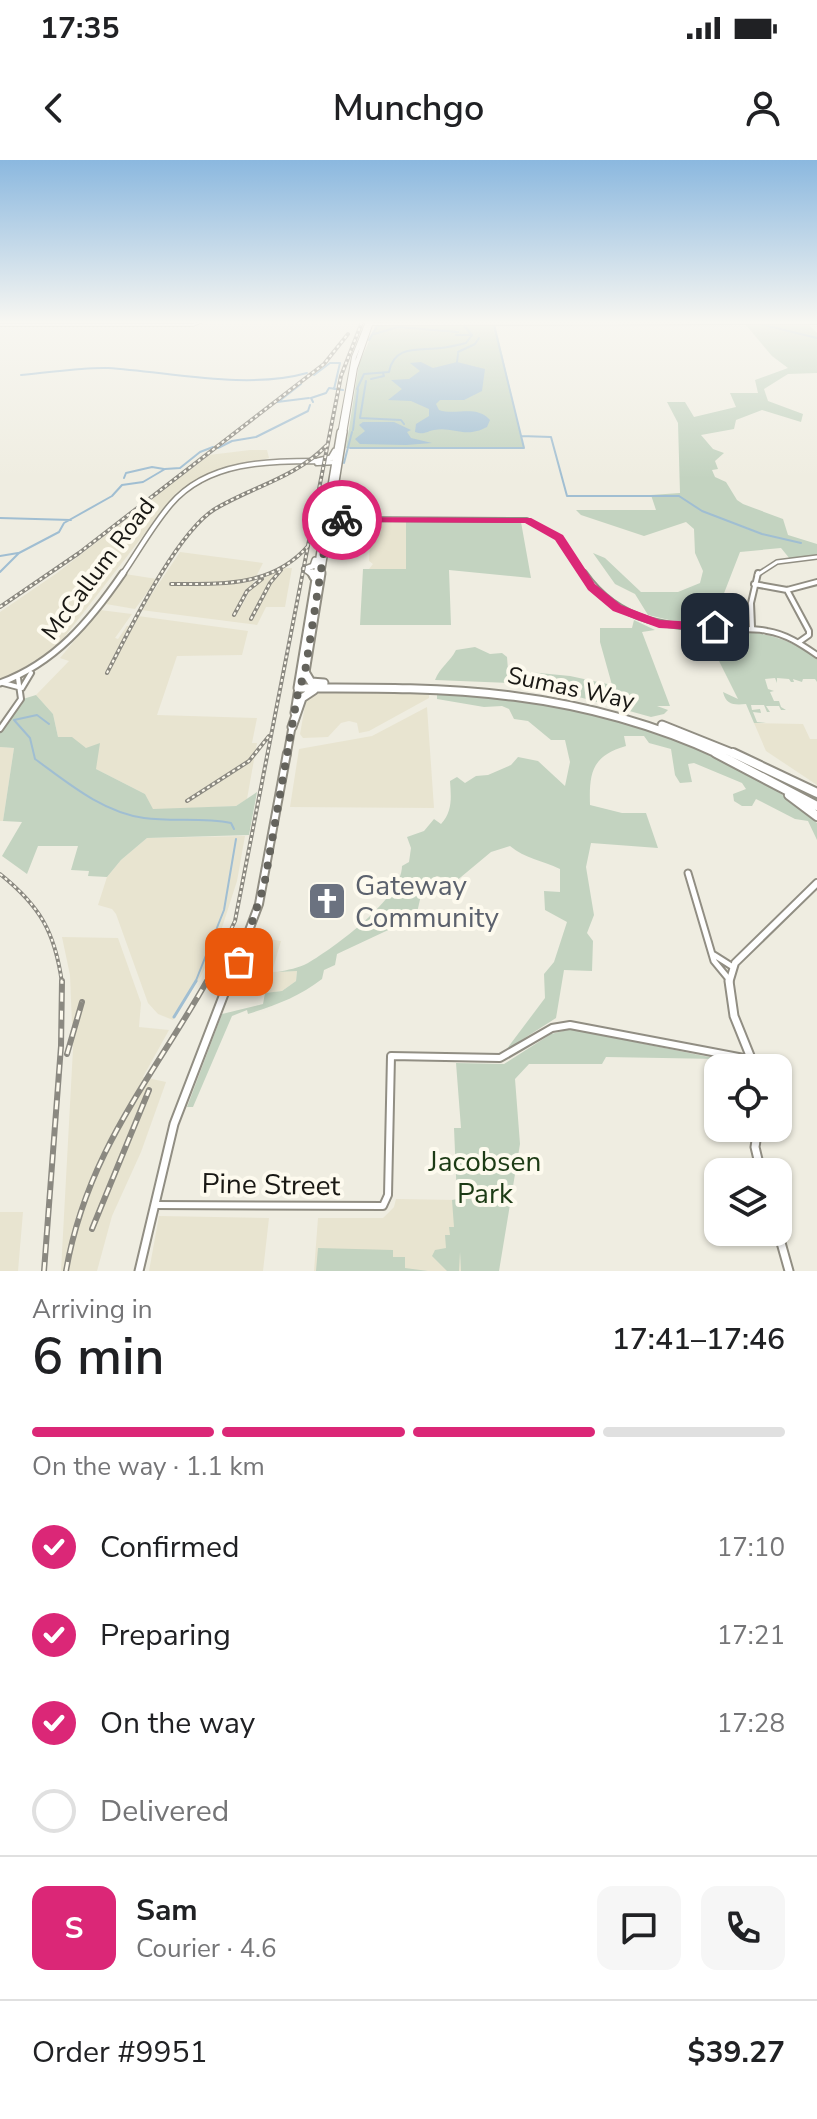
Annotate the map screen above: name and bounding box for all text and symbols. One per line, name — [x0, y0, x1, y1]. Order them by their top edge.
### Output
text: 17:35 — [40, 8, 119, 49]
text: Munchgo — [333, 84, 484, 133]
icon: back — [32, 86, 76, 130]
icon: person — [741, 86, 785, 130]
courier — [302, 480, 382, 560]
street label: McCallum Road — [34, 491, 162, 647]
icon: bike — [320, 498, 364, 542]
pin — [681, 593, 749, 661]
icon: home — [693, 605, 737, 649]
street label: Sumas Way — [504, 659, 638, 717]
place label: Gateway Community — [355, 867, 499, 937]
church icon: Gateway Community — [306, 880, 348, 922]
pin — [205, 928, 273, 996]
icon: bag — [217, 940, 261, 984]
map controls — [704, 1054, 792, 1246]
button: locate — [704, 1054, 792, 1142]
park label: Jacobsen Park — [428, 1143, 541, 1213]
button: layers — [704, 1158, 792, 1246]
street label: Pine Street — [201, 1165, 341, 1205]
text: Arriving in — [32, 1292, 153, 1327]
text: 17:41–17:46 — [612, 1319, 785, 1360]
text: 6 min — [32, 1321, 165, 1392]
text: On the way · 1.1 km — [32, 1449, 265, 1484]
icon: check — [32, 1525, 76, 1569]
text: Confirmed — [100, 1527, 240, 1568]
text: 17:10 — [717, 1530, 785, 1565]
icon: check — [32, 1613, 76, 1657]
text: Preparing — [100, 1615, 231, 1656]
text: 17:21 — [717, 1618, 785, 1653]
icon: check — [32, 1701, 76, 1745]
text: On the way — [100, 1703, 255, 1744]
text: 17:28 — [717, 1706, 785, 1741]
text: Delivered — [100, 1791, 229, 1832]
button: chat — [597, 1886, 681, 1970]
button: phone — [701, 1886, 785, 1970]
text: Sam — [136, 1890, 198, 1931]
text: S — [65, 1908, 83, 1949]
text: Courier · 4.6 — [136, 1931, 277, 1966]
text: Order #9951 — [32, 2032, 207, 2073]
text: $39.27 — [688, 2032, 785, 2073]

